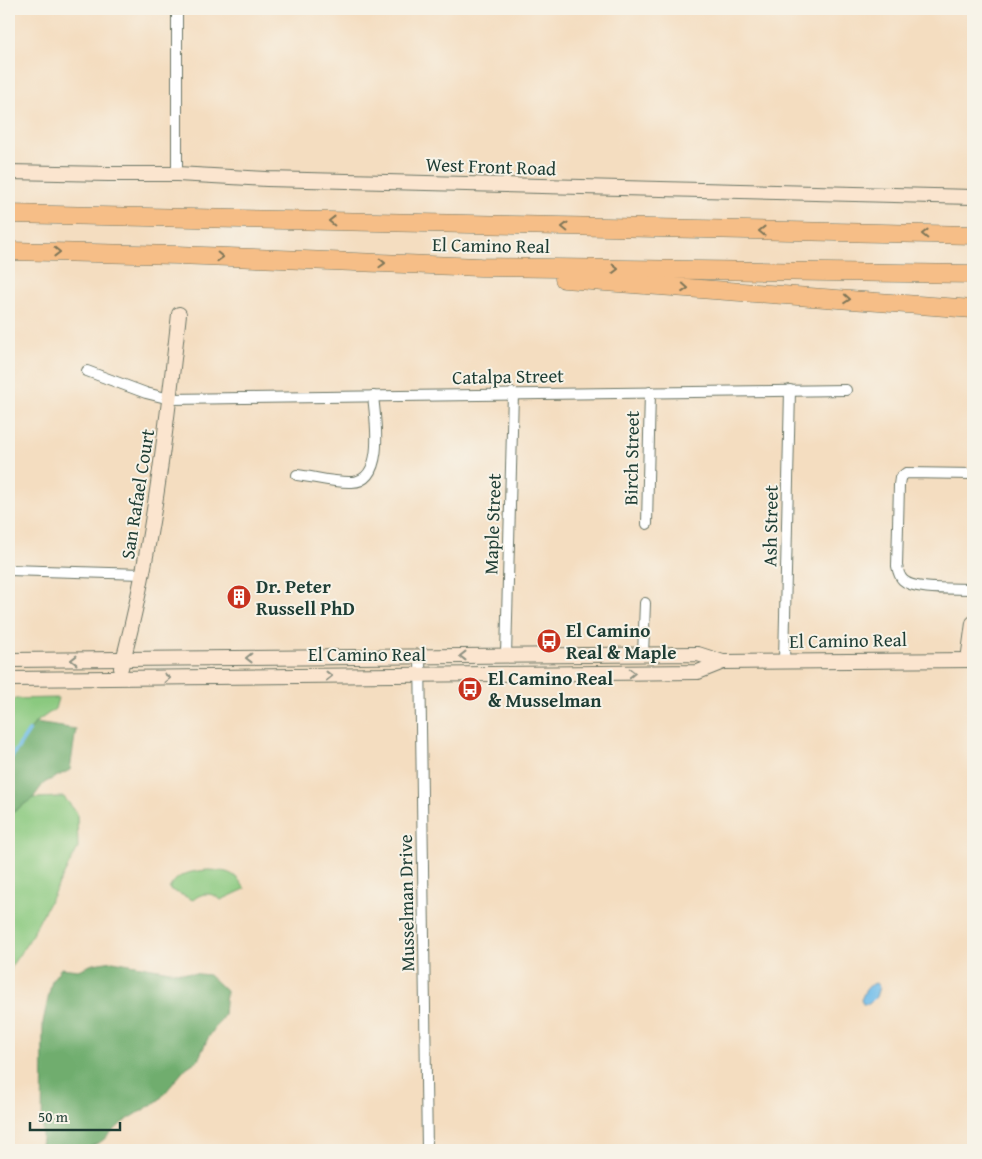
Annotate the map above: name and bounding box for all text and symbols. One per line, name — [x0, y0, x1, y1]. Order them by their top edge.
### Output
street label: West Front Road — [425, 150, 558, 182]
one-way arrow — [328, 216, 336, 226]
one-way arrow — [560, 221, 568, 232]
one-way arrow — [758, 226, 766, 236]
one-way arrow — [920, 229, 928, 239]
street label: El Camino Real — [432, 230, 550, 260]
one-way arrow — [54, 247, 62, 258]
one-way arrow — [216, 252, 224, 262]
one-way arrow — [379, 258, 387, 268]
one-way arrow — [611, 264, 619, 274]
one-way arrow — [681, 282, 689, 293]
one-way arrow — [843, 294, 851, 305]
street label: Catalpa Street — [452, 361, 564, 391]
street label: Birch Street — [616, 410, 646, 506]
street label: San Rafael Court — [113, 427, 161, 561]
street label: Maple Street — [476, 473, 508, 575]
street label: Ash Street — [755, 484, 785, 567]
place label: Dr. Peter Russell PhD — [256, 572, 355, 622]
building icon: Dr. Peter Russell PhD — [226, 584, 252, 610]
place label: El Camino Real & Maple — [566, 616, 677, 666]
street label: El Camino Real — [789, 625, 907, 655]
bus stop icon: El Camino Real & Maple — [536, 628, 562, 654]
street label: El Camino Real — [308, 640, 426, 668]
one-way arrow — [459, 650, 467, 661]
one-way arrow — [245, 653, 253, 663]
one-way arrow — [70, 655, 78, 665]
place label: El Camino Real & Musselman — [488, 664, 613, 714]
one-way arrow — [628, 668, 636, 678]
one-way arrow — [326, 671, 333, 681]
one-way arrow — [163, 673, 171, 683]
bus stop icon: El Camino Real & Musselman — [457, 676, 483, 702]
street label: Musselman Drive — [391, 834, 421, 972]
scale bar — [30, 1099, 120, 1131]
text: 50 m — [38, 1106, 69, 1127]

